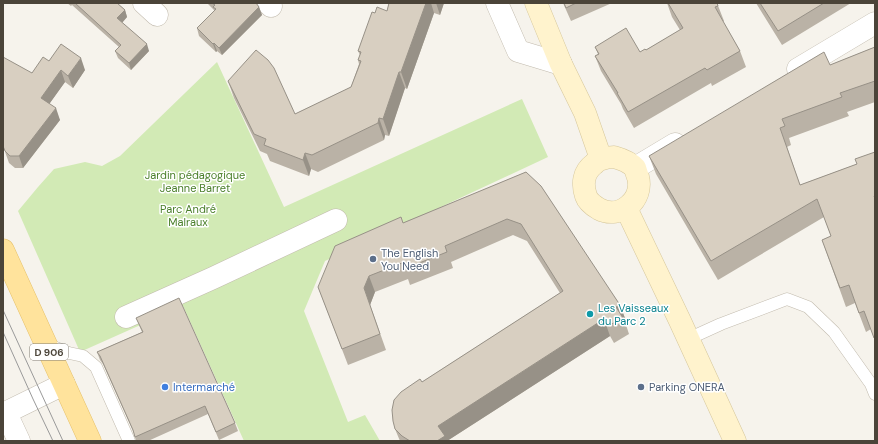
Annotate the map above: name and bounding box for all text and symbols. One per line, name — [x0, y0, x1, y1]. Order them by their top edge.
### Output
park label: Jardin pédagogique Jeanne Barret — [145, 168, 245, 195]
park label: Parc André Malraux — [160, 202, 216, 229]
place label: The English You Need — [381, 246, 438, 273]
marker: The English You Need — [368, 254, 378, 264]
place label: Les Vaisseaux du Parc 2 — [598, 301, 669, 328]
marker: Les Vaisseaux du Parc 2 — [585, 309, 595, 319]
road number: D 906 — [30, 344, 68, 360]
place label: Intermarché — [173, 380, 235, 394]
place label: Parking ONERA — [649, 380, 725, 394]
marker: Intermarché — [160, 382, 170, 392]
marker: Parking ONERA — [636, 382, 646, 392]

